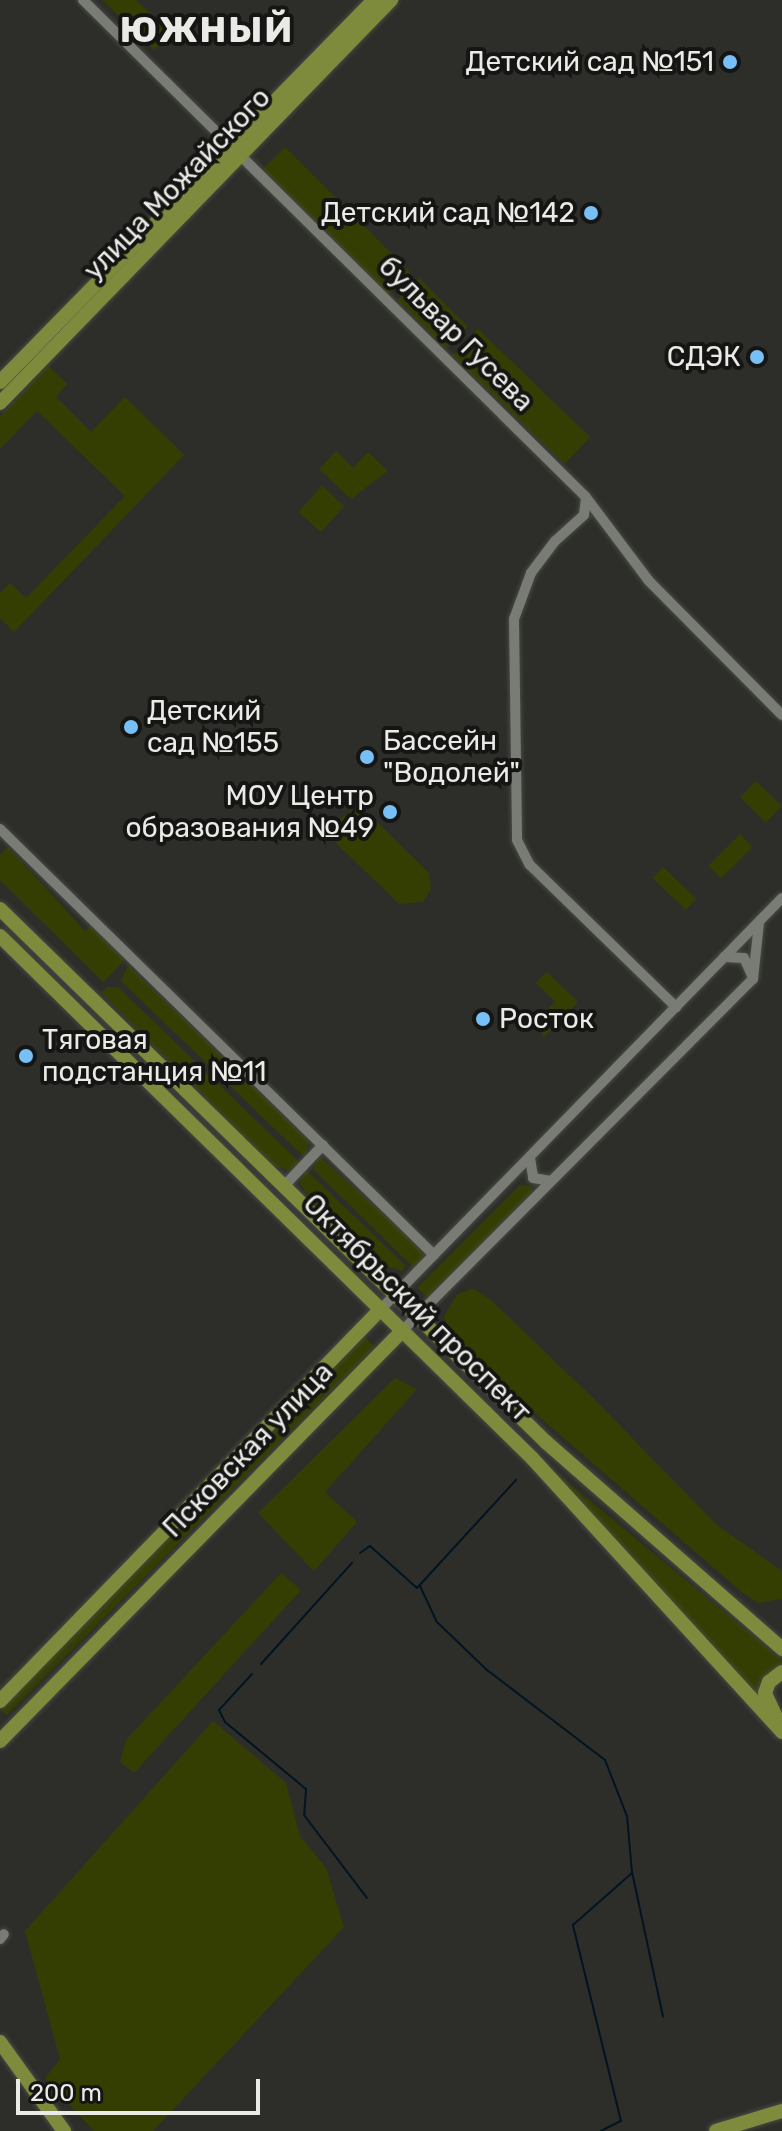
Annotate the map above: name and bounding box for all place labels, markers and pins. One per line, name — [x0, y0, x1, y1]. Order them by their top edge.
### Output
place label: Детский сад №151 — [466, 45, 714, 79]
marker: Детский сад №151 — [721, 53, 739, 71]
place label: Детский сад №142 — [321, 196, 575, 230]
marker: Детский сад №142 — [582, 204, 600, 222]
place label: СДЭК — [667, 340, 741, 374]
marker: СДЭК — [748, 348, 766, 366]
place label: Детский сад №155 — [147, 694, 279, 760]
marker: Детский сад №155 — [122, 718, 140, 736]
place label: Бассейн "Водолей" — [383, 724, 520, 790]
marker: Бассейн "Водолей" — [358, 748, 376, 766]
place label: МОУ Центр образования №49 — [126, 779, 374, 845]
marker: МОУ Центр образования №49 — [381, 803, 399, 821]
place label: Росток — [499, 1002, 594, 1036]
marker: Росток — [474, 1010, 492, 1028]
place label: Тяговая подстанция №11 — [42, 1023, 267, 1089]
marker: Тяговая подстанция №11 — [17, 1047, 35, 1065]

